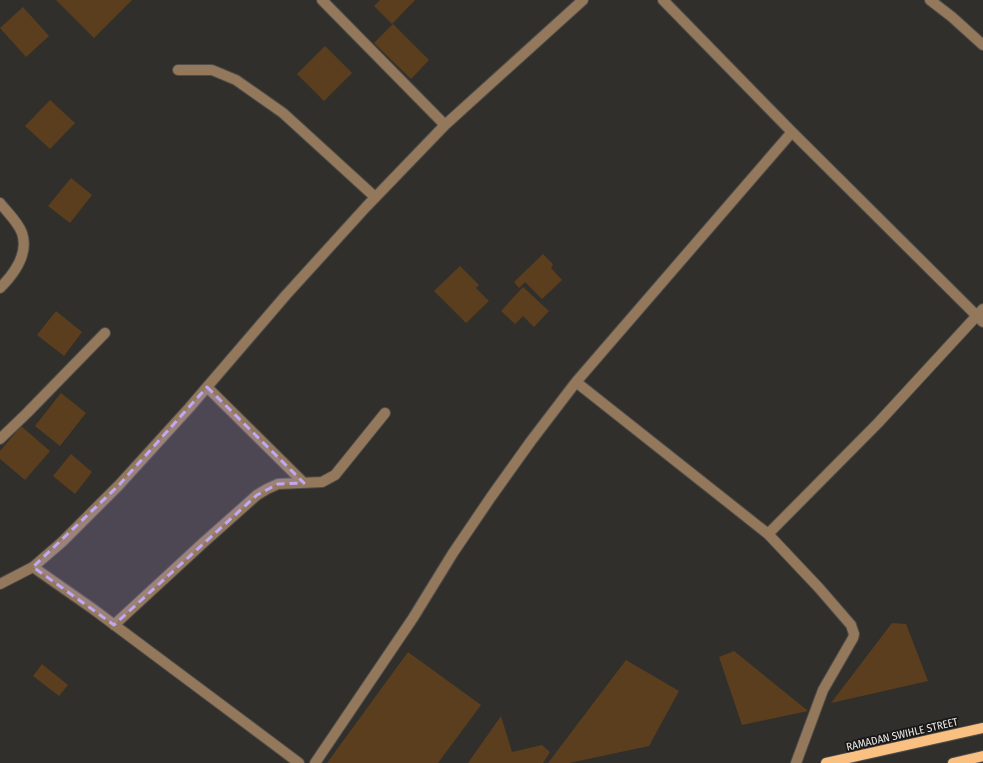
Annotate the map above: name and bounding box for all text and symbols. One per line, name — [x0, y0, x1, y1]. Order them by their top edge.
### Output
street label: RAMADAN SWIHLE STREET — [845, 715, 960, 754]

